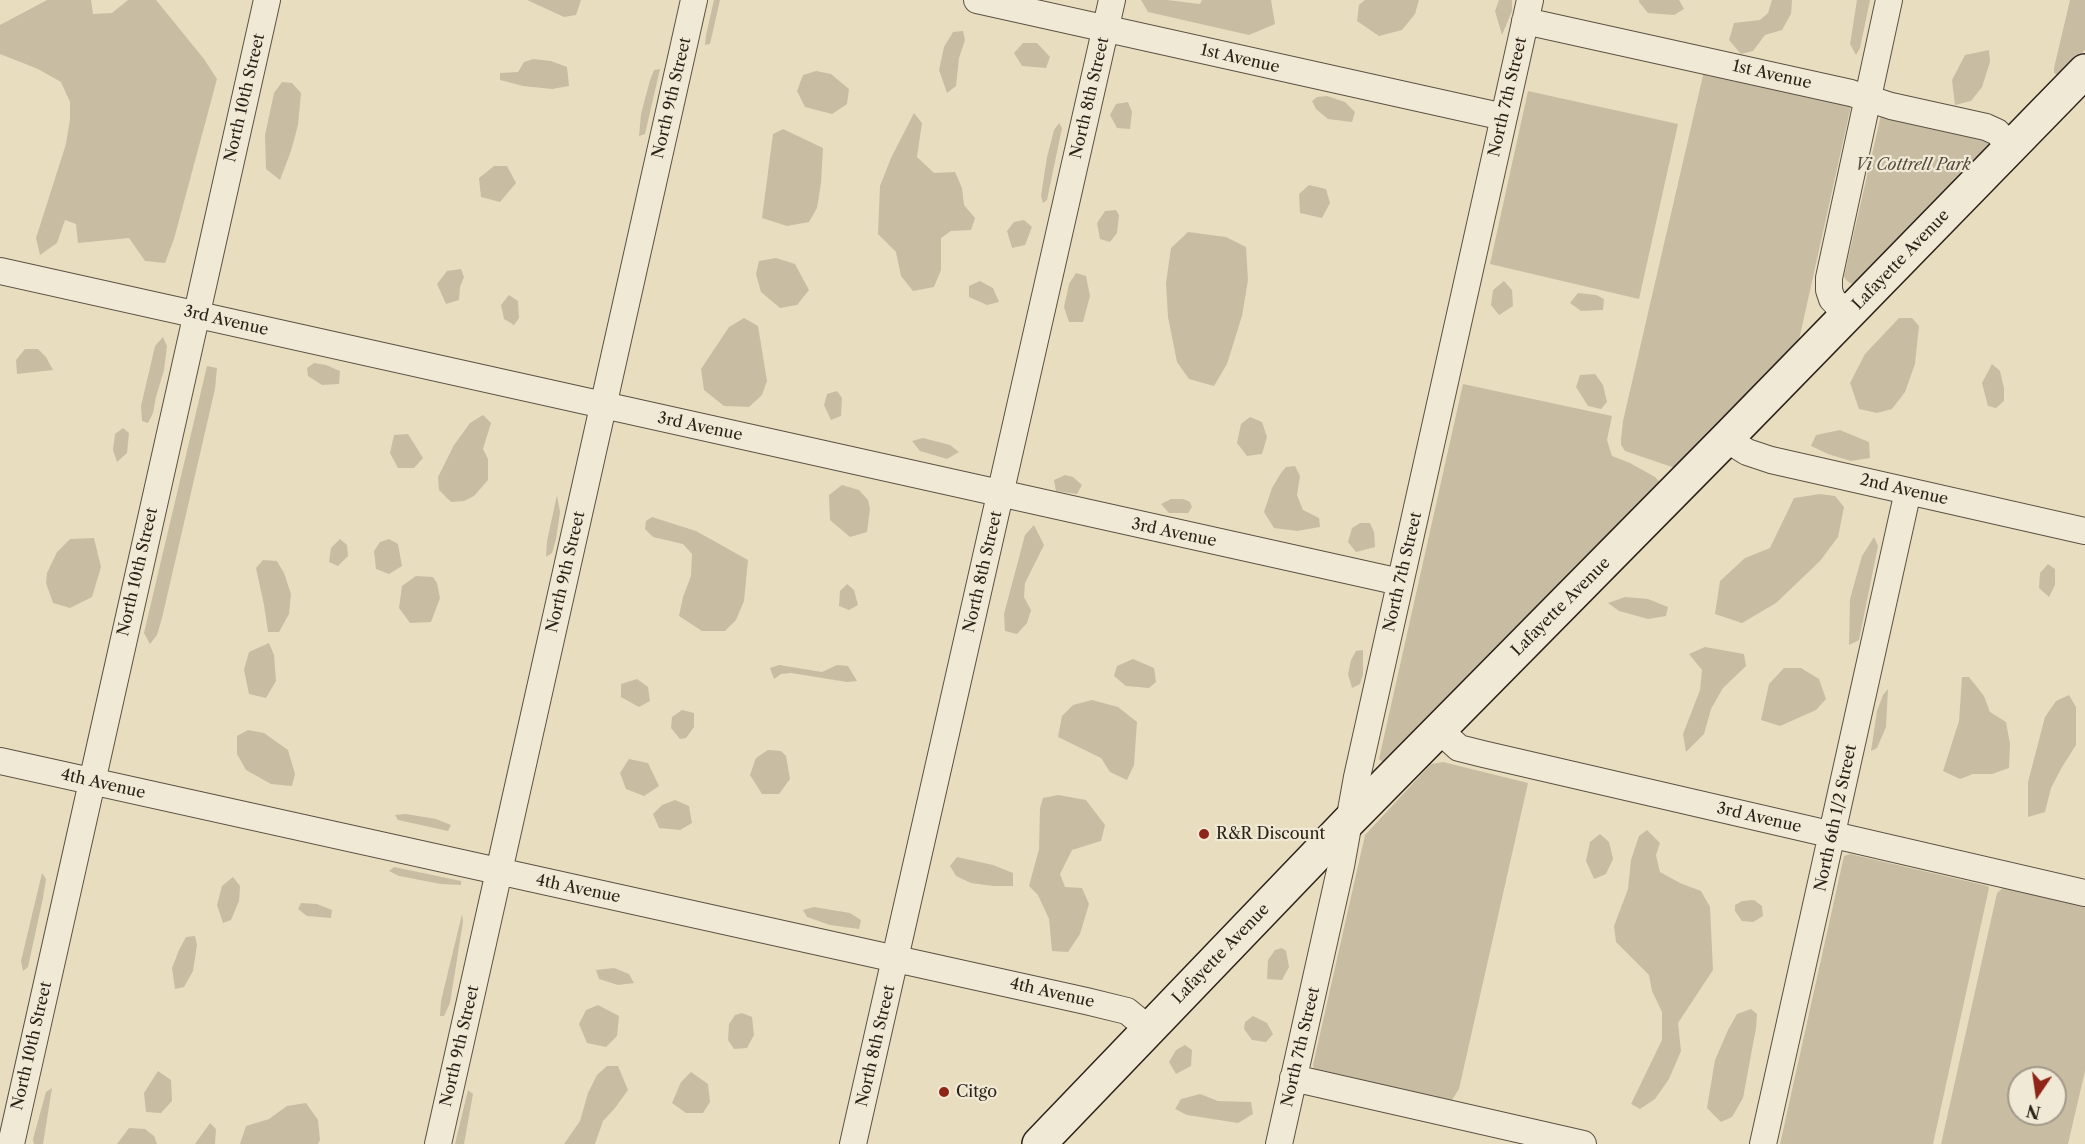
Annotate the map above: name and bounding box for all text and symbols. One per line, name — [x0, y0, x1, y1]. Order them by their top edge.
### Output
street label: North 10th Street — [221, 32, 269, 164]
street label: North 9th Street — [649, 35, 695, 161]
street label: North 8th Street — [1067, 35, 1113, 161]
street label: North 7th Street — [1485, 35, 1531, 159]
street label: 1st Avenue — [1199, 41, 1281, 77]
street label: 1st Avenue — [1731, 57, 1813, 93]
park label: Vi Cottrell Park — [1855, 155, 1971, 175]
street label: Lafayette Avenue — [1848, 206, 1954, 314]
street label: 3rd Avenue — [182, 302, 270, 340]
street label: 3rd Avenue — [656, 409, 744, 445]
street label: 2nd Avenue — [1858, 471, 1950, 509]
street label: North 10th Street — [114, 506, 162, 638]
street label: North 9th Street — [543, 509, 589, 635]
street label: North 8th Street — [960, 509, 1006, 635]
street label: North 7th Street — [1380, 510, 1426, 634]
street label: 3rd Avenue — [1130, 515, 1218, 551]
street label: Lafayette Avenue — [1508, 554, 1614, 660]
street label: North 6th 1/2 Street — [1811, 743, 1861, 893]
street label: 4th Avenue — [59, 765, 147, 803]
street label: 3rd Avenue — [1715, 799, 1803, 837]
place label: R&R Discount — [1216, 824, 1325, 844]
marker: R&R Discount — [1197, 827, 1211, 841]
street label: 4th Avenue — [534, 871, 622, 907]
street label: Lafayette Avenue — [1168, 900, 1274, 1008]
street label: 4th Avenue — [1008, 974, 1096, 1012]
street label: North 10th Street — [8, 980, 56, 1112]
street label: North 9th Street — [437, 983, 483, 1109]
street label: North 8th Street — [853, 983, 899, 1109]
street label: North 7th Street — [1278, 985, 1324, 1109]
north arrow — [2007, 1066, 2067, 1126]
place label: Citgo — [956, 1082, 997, 1102]
marker: Citgo — [937, 1085, 951, 1099]
text: N — [2024, 1100, 2042, 1123]

